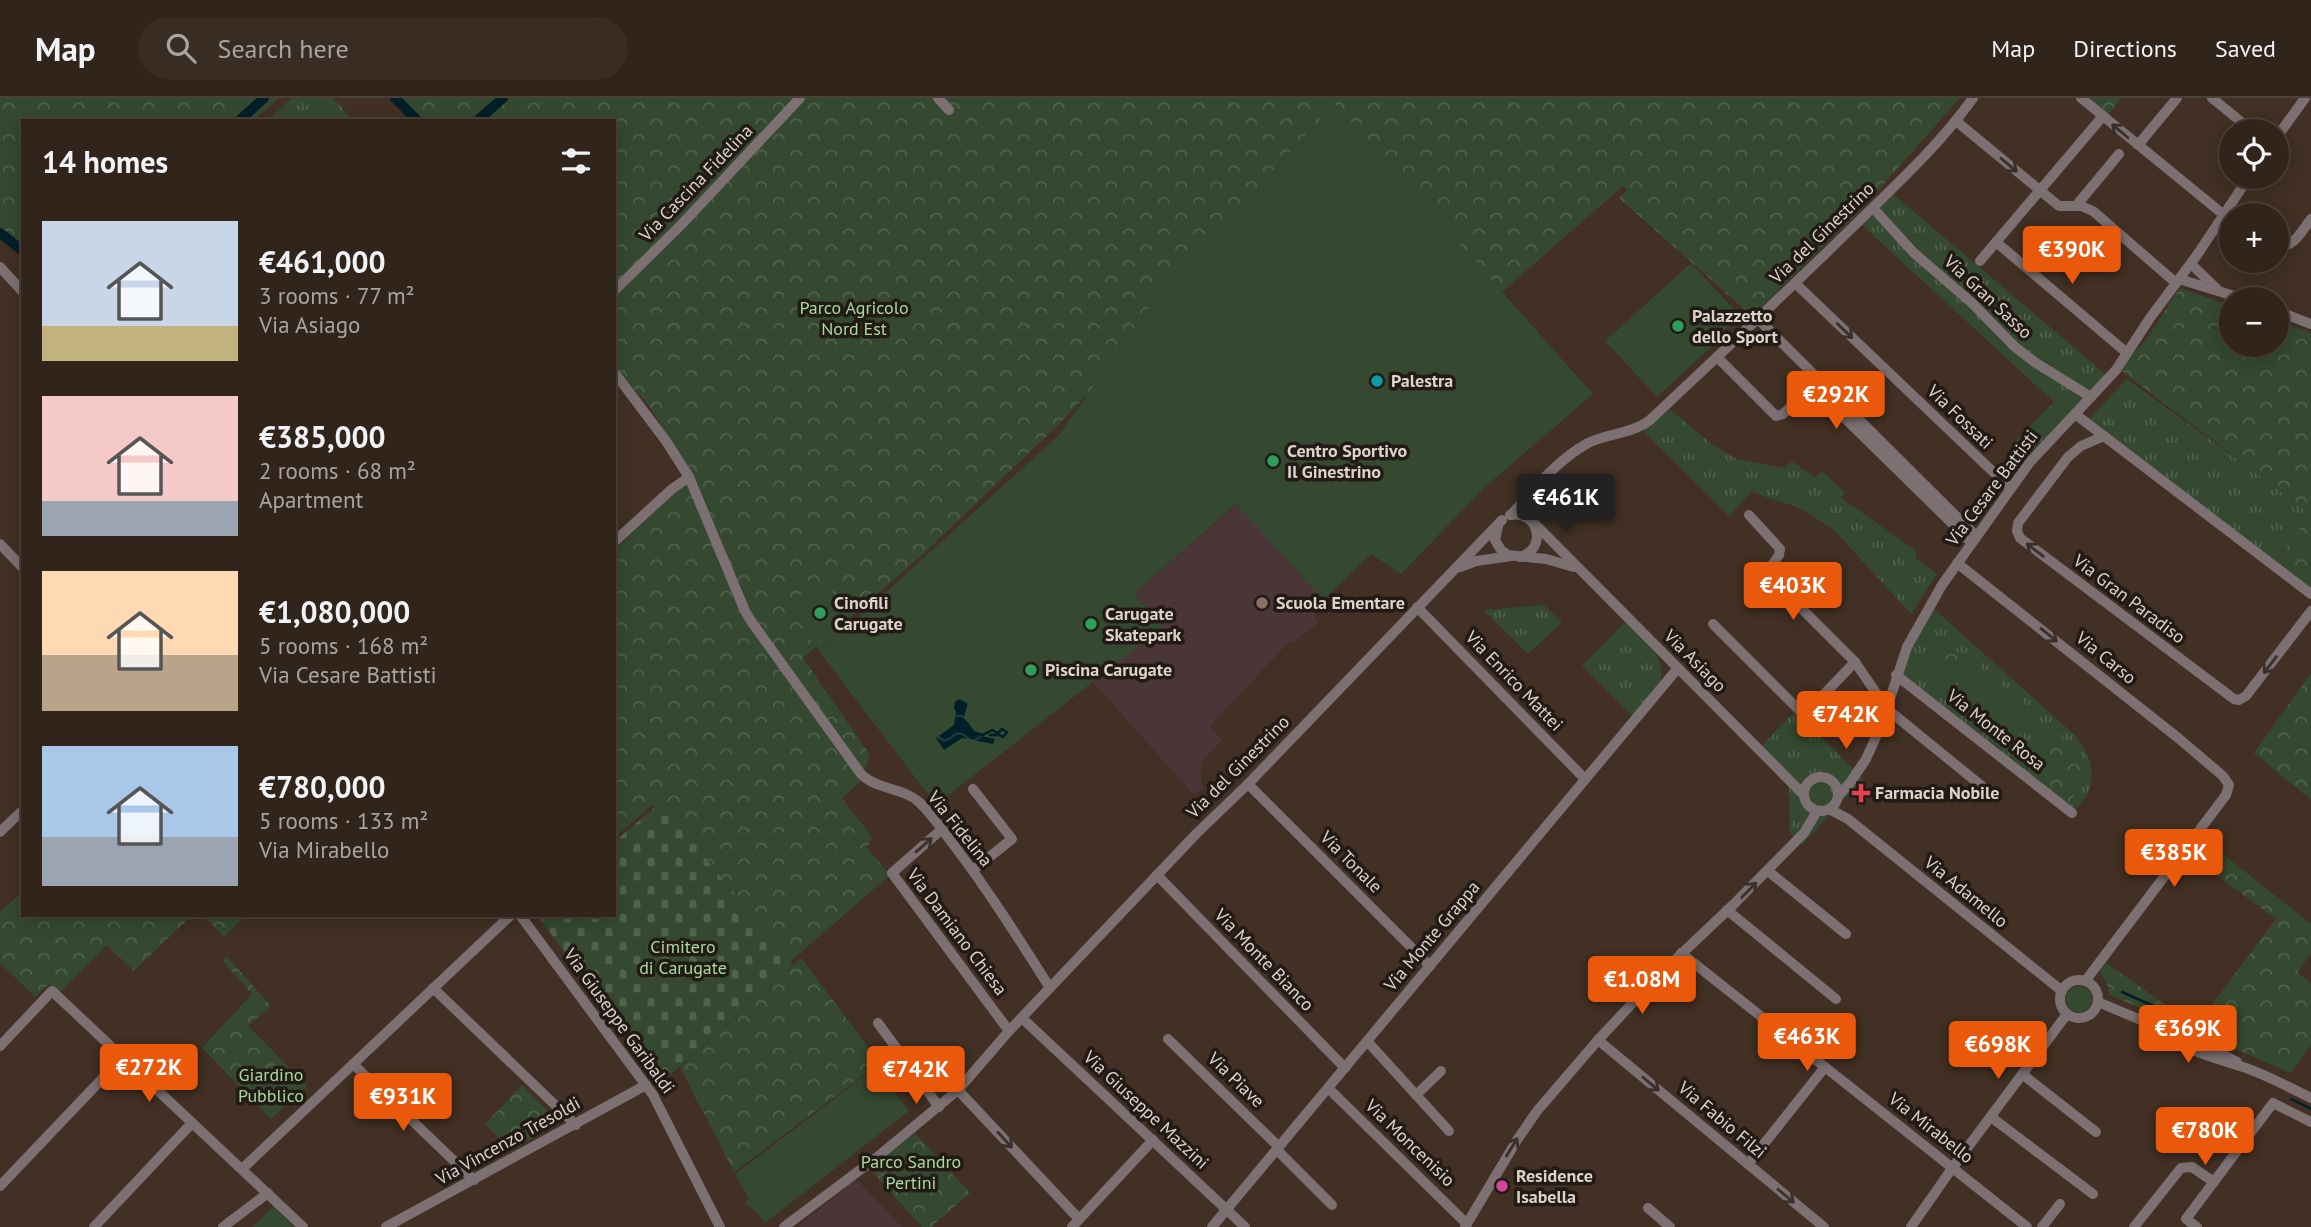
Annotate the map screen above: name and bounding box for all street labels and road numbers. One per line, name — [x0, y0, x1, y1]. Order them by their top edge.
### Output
street label: Via Cascina Fidelina — [633, 119, 757, 247]
street label: Via del Ginestrino — [1764, 177, 1879, 289]
street label: Via Gran Sasso — [1939, 249, 2037, 344]
street label: Via Fossati — [1922, 379, 1998, 454]
street label: Via Cesare Battisti — [1940, 425, 2043, 551]
street label: Via Gran Paradiso — [2068, 548, 2190, 648]
street label: Via Asiago — [1658, 624, 1732, 697]
street label: Via Enrico Mattei — [1460, 625, 1568, 736]
street label: Via Carso — [2071, 626, 2141, 689]
street label: Via Monte Rosa — [1942, 683, 2050, 775]
street label: Via del Ginestrino — [1181, 710, 1294, 824]
street label: Via Fidelina — [922, 785, 998, 871]
street label: Via Tonale — [1315, 825, 1387, 898]
street label: Via Adamello — [1919, 850, 2013, 932]
street label: Via Damiano Chiesa — [902, 863, 1013, 1000]
street label: Via Monte Grappa — [1378, 876, 1484, 996]
street label: Via Monte Bianco — [1209, 903, 1319, 1016]
street label: Via Giuseppe Garibaldi — [558, 943, 680, 1098]
street label: Via Giuseppe Mazzini — [1078, 1045, 1214, 1174]
street label: Via Piave — [1202, 1046, 1270, 1112]
street label: Via Fabio Filzi — [1673, 1075, 1771, 1163]
street label: Via Mirabello — [1883, 1087, 1979, 1168]
street label: Via Vincenzo Tresoldi — [431, 1091, 584, 1190]
street label: Via Moncenisio — [1360, 1093, 1460, 1191]

